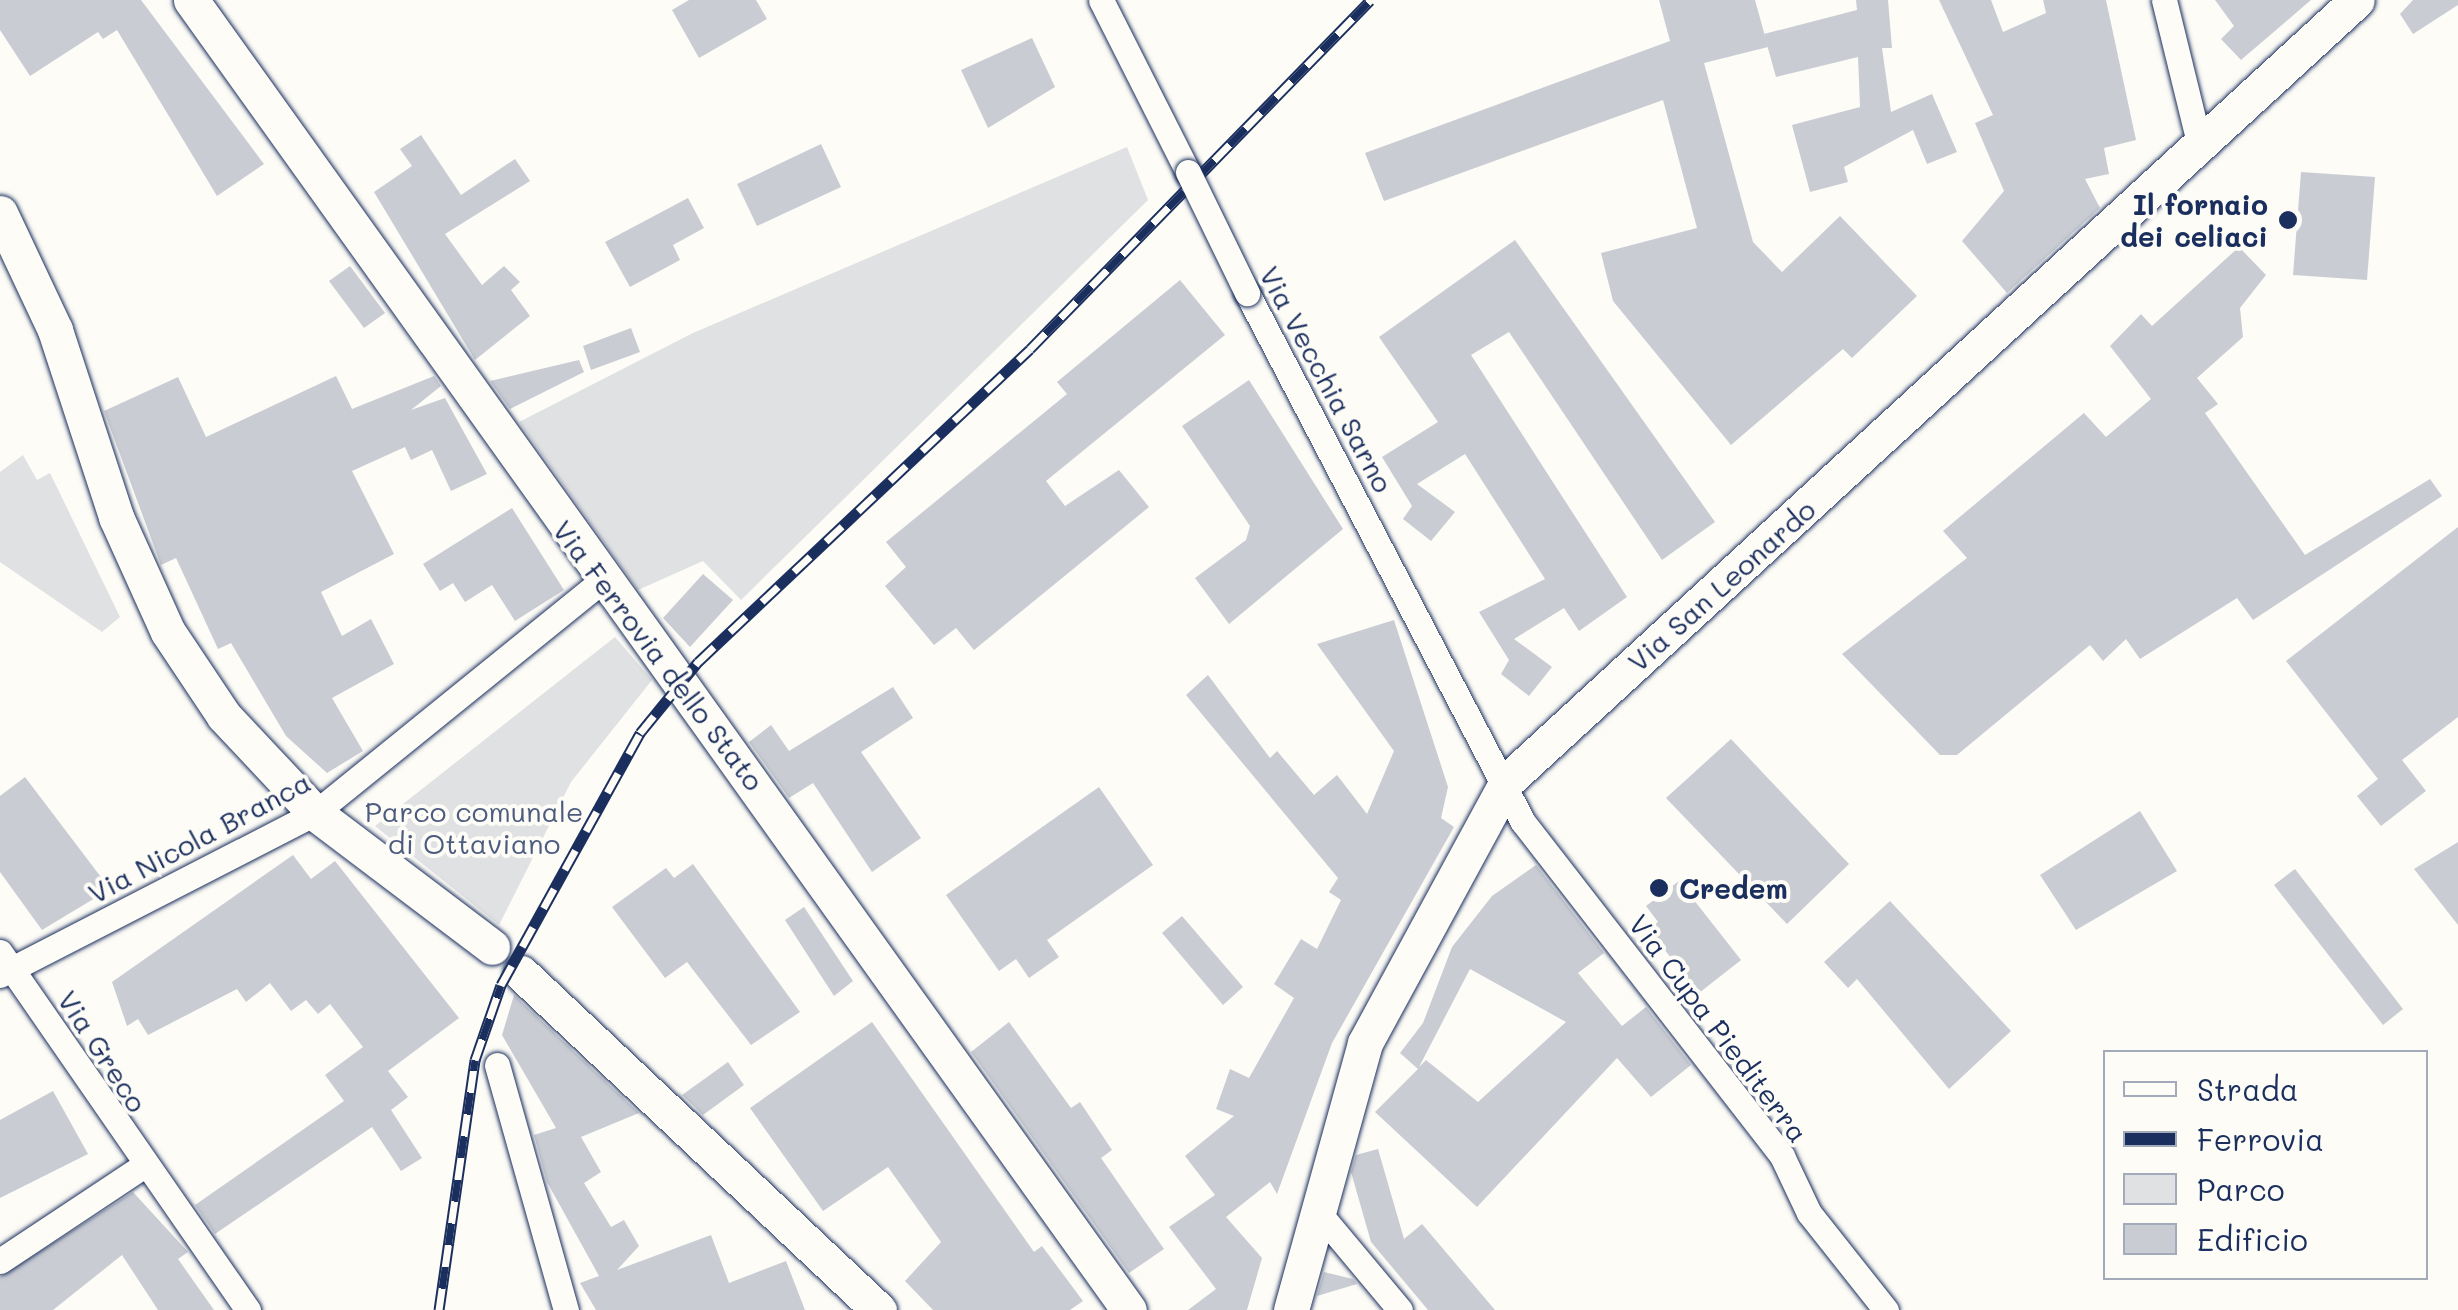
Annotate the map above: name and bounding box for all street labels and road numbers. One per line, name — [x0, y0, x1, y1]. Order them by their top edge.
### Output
street label: Via Vecchia Sarno — [1253, 260, 1401, 498]
street label: Via San Leonardo — [1620, 492, 1822, 678]
street label: Via Ferrovia dello Stato — [546, 513, 772, 797]
street label: Via Nicola Branca — [82, 764, 316, 910]
street label: Via Cupa Piediterra — [1622, 907, 1816, 1149]
street label: Via Greco — [51, 984, 155, 1118]

